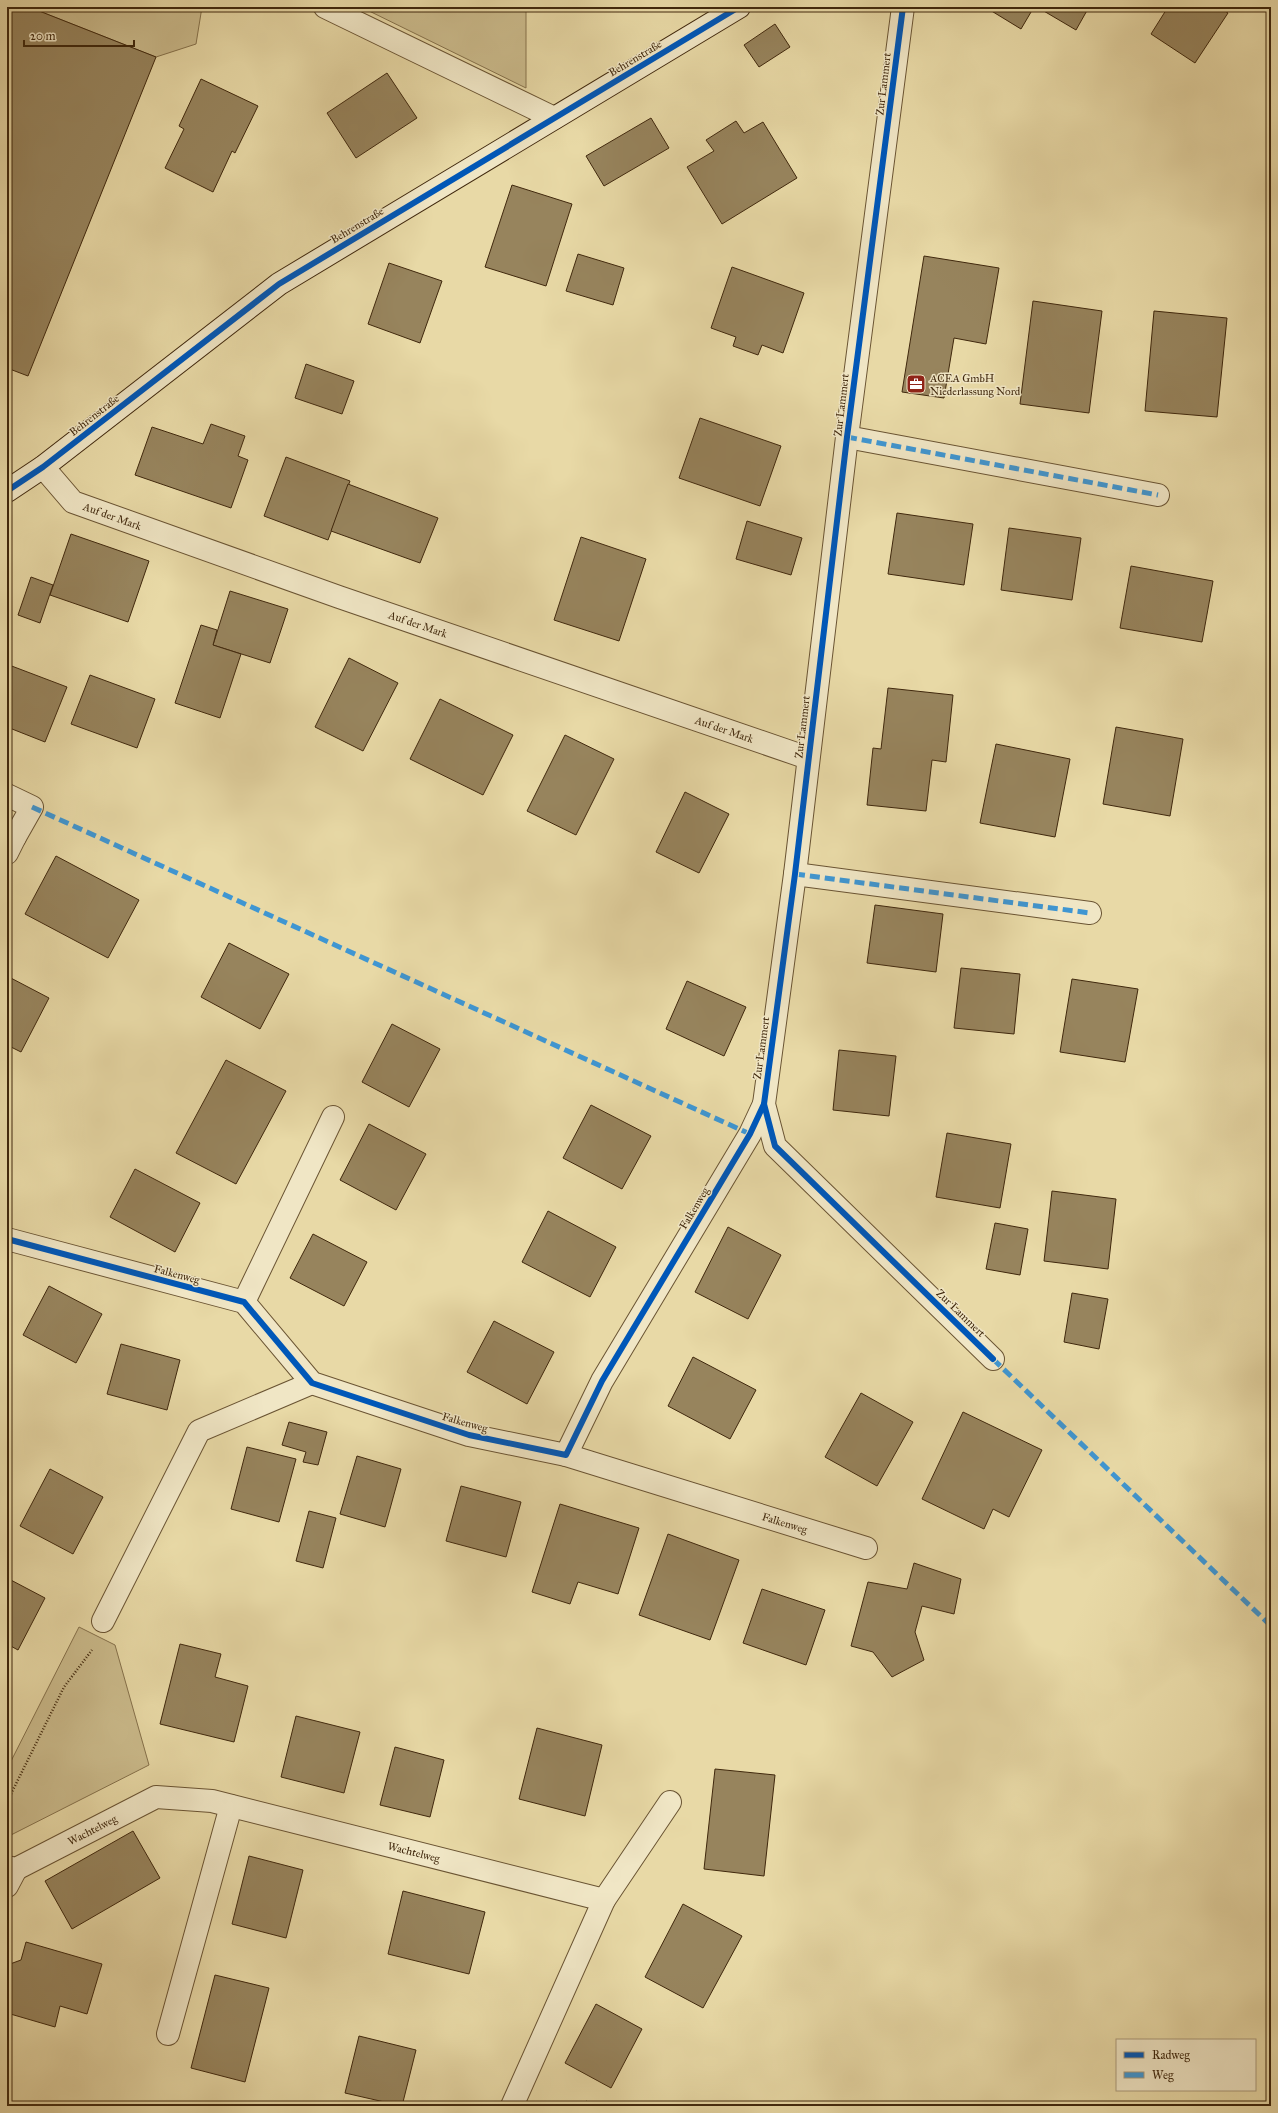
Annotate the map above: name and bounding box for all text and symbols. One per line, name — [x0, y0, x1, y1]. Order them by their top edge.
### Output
scale bar — [24, 22, 134, 48]
text: 20 m — [30, 29, 56, 43]
street label: Behrenstraße — [606, 37, 664, 79]
street label: Zur Lammert — [873, 52, 894, 116]
street label: Behrenstraße — [328, 204, 386, 246]
place label: ACEA GmbH Niederlassung Nord — [929, 372, 1021, 398]
street label: Zur Lammert — [831, 373, 852, 437]
office icon: ACEA GmbH Niederlassung Nord — [905, 373, 927, 395]
street label: Behrenstraße — [67, 392, 122, 439]
street label: Auf der Mark — [80, 500, 144, 533]
street label: Auf der Mark — [386, 608, 450, 641]
street label: Zur Lammert — [792, 695, 813, 759]
street label: Auf der Mark — [692, 713, 756, 746]
street label: Zur Lammert — [751, 1016, 772, 1080]
street label: Falkenweg — [677, 1184, 713, 1232]
street label: Falkenweg — [153, 1262, 202, 1287]
street label: Zur Lammert — [933, 1287, 988, 1340]
street label: Falkenweg — [441, 1410, 490, 1435]
street label: Falkenweg — [760, 1510, 810, 1537]
street label: Wachtelweg — [66, 1812, 120, 1848]
street label: Wachtelweg — [386, 1840, 442, 1866]
legend — [1116, 2039, 1256, 2091]
text: Radweg — [1152, 2048, 1190, 2063]
text: Weg — [1152, 2068, 1174, 2083]

